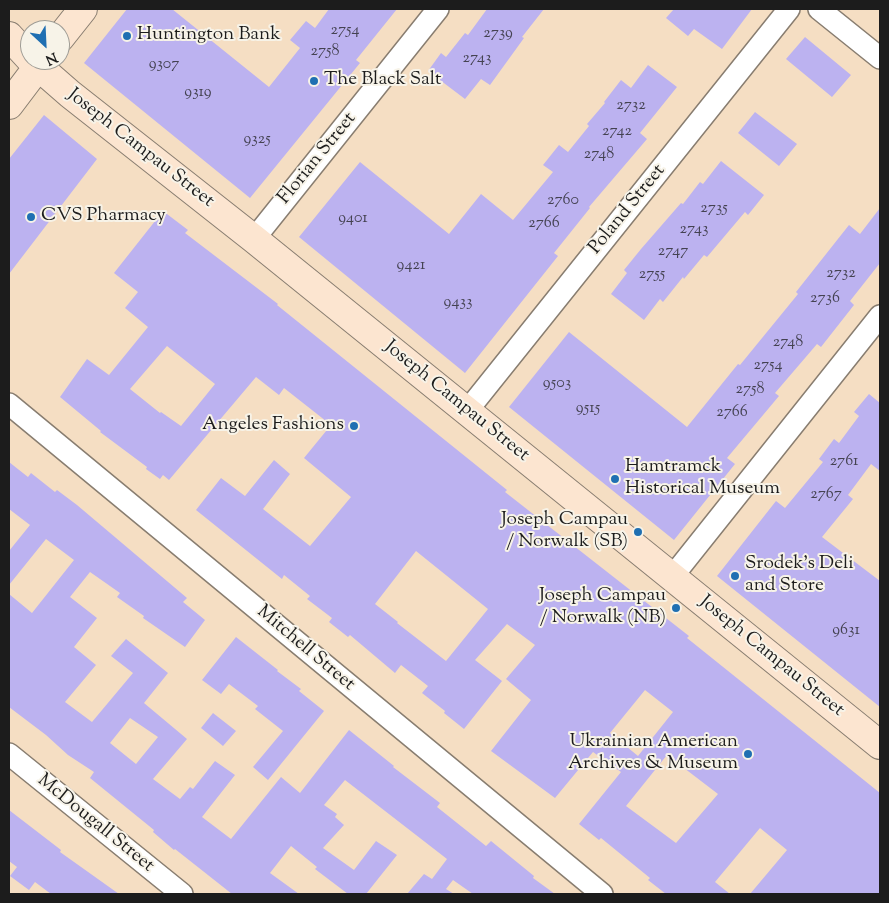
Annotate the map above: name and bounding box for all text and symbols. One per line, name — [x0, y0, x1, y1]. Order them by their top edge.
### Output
north arrow — [20, 20, 70, 70]
house number: 2754 — [330, 21, 360, 41]
house number: 2739 — [483, 24, 513, 44]
place label: Huntington Bank — [137, 25, 281, 47]
marker: Huntington Bank — [121, 30, 133, 42]
house number: 2758 — [311, 42, 339, 62]
text: N — [42, 46, 60, 69]
house number: 2743 — [463, 49, 491, 69]
house number: 9307 — [149, 55, 179, 75]
place label: The Black Salt — [324, 70, 441, 92]
marker: The Black Salt — [308, 75, 320, 87]
house number: 9319 — [184, 83, 212, 103]
street label: Joseph Campau Street — [62, 85, 218, 213]
house number: 2732 — [616, 96, 646, 116]
street label: Florian Street — [274, 108, 362, 210]
house number: 2742 — [602, 122, 632, 142]
house number: 9325 — [243, 130, 271, 150]
house number: 2748 — [584, 145, 614, 165]
street label: Poland Street — [585, 160, 671, 260]
house number: 2760 — [547, 191, 579, 211]
house number: 2735 — [700, 199, 728, 219]
place label: CVS Pharmacy — [41, 206, 166, 228]
house number: 9401 — [338, 209, 368, 229]
marker: CVS Pharmacy — [25, 211, 37, 223]
house number: 2766 — [528, 214, 560, 234]
house number: 2743 — [680, 220, 708, 240]
house number: 2747 — [658, 242, 688, 262]
house number: 9421 — [397, 256, 425, 276]
house number: 2732 — [826, 264, 856, 284]
house number: 2755 — [639, 265, 665, 285]
house number: 2736 — [810, 289, 840, 309]
house number: 9433 — [444, 293, 472, 313]
house number: 2748 — [773, 333, 803, 353]
street label: Joseph Campau Street — [379, 336, 533, 468]
house number: 2754 — [753, 356, 783, 376]
house number: 9503 — [543, 374, 571, 394]
house number: 2758 — [736, 380, 764, 400]
house number: 9515 — [576, 399, 600, 419]
house number: 2766 — [716, 403, 748, 423]
place label: Angeles Fashions — [202, 415, 344, 437]
marker: Angeles Fashions — [348, 420, 360, 432]
house number: 2761 — [830, 452, 858, 472]
place label: Hamtramck Historical Museum — [625, 457, 780, 501]
marker: Hamtramck Historical Museum — [609, 473, 621, 485]
house number: 2767 — [810, 485, 842, 505]
place label: Joseph Campau / Norwalk (SB) — [501, 510, 628, 554]
marker: Joseph Campau / Norwalk (SB) — [632, 526, 644, 538]
place label: Srodek's Deli and Store — [745, 554, 854, 598]
marker: Srodek's Deli and Store — [729, 570, 741, 582]
place label: Joseph Campau / Norwalk (NB) — [539, 586, 666, 630]
street label: Joseph Campau Street — [694, 591, 848, 723]
street label: Mitchell Street — [251, 601, 359, 697]
marker: Joseph Campau / Norwalk (NB) — [670, 602, 682, 614]
house number: 9631 — [832, 621, 860, 641]
place label: Ukrainian American Archives & Museum — [568, 732, 738, 776]
marker: Ukrainian American Archives & Museum — [742, 748, 754, 760]
street label: McDougall Street — [32, 770, 158, 878]

